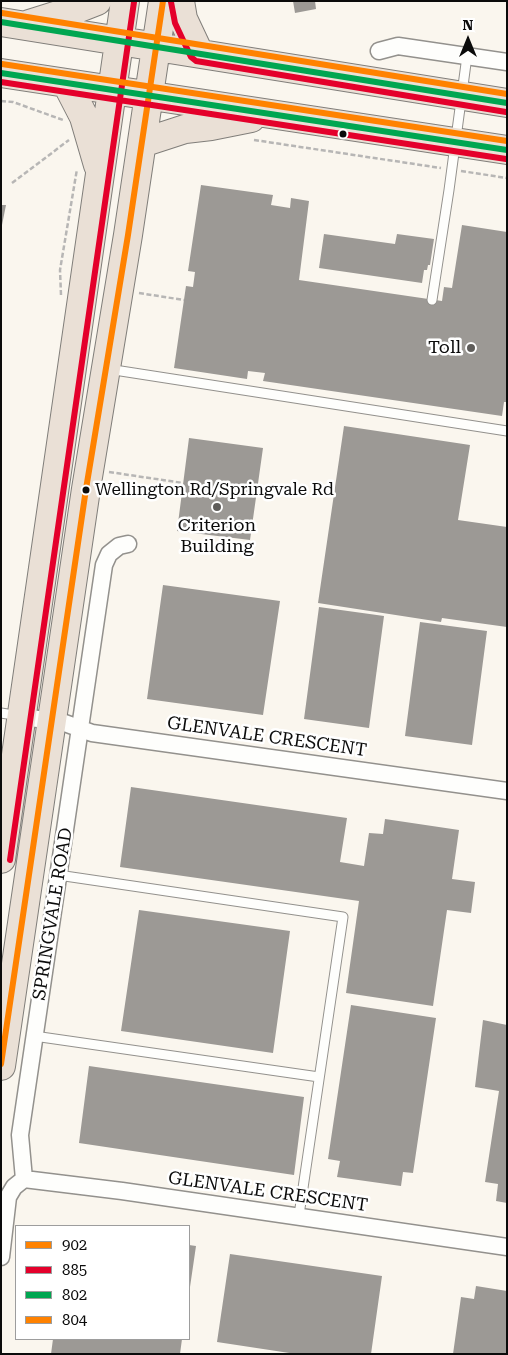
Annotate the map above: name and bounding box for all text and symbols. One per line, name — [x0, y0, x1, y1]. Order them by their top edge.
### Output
north arrow — [443, 15, 493, 65]
text: N — [463, 17, 473, 33]
unlabelled marker — [338, 129, 348, 139]
place label: Toll — [428, 337, 461, 359]
marker: Toll — [465, 342, 477, 354]
place label: Wellington Rd/Springvale Rd — [95, 480, 334, 500]
marker: Wellington Rd/Springvale Rd — [81, 485, 91, 495]
marker: Criterion Building — [211, 501, 223, 513]
place label: Criterion Building — [178, 515, 256, 558]
street label: GLENVALE CRESCENT — [166, 712, 368, 762]
street label: SPRINGVALE ROAD — [29, 826, 77, 1002]
street label: GLENVALE CRESCENT — [167, 1167, 369, 1217]
legend — [15, 1225, 190, 1340]
text: 902 — [62, 1236, 87, 1254]
text: 885 — [62, 1261, 87, 1279]
text: 802 — [62, 1286, 87, 1304]
text: 804 — [62, 1311, 87, 1329]

